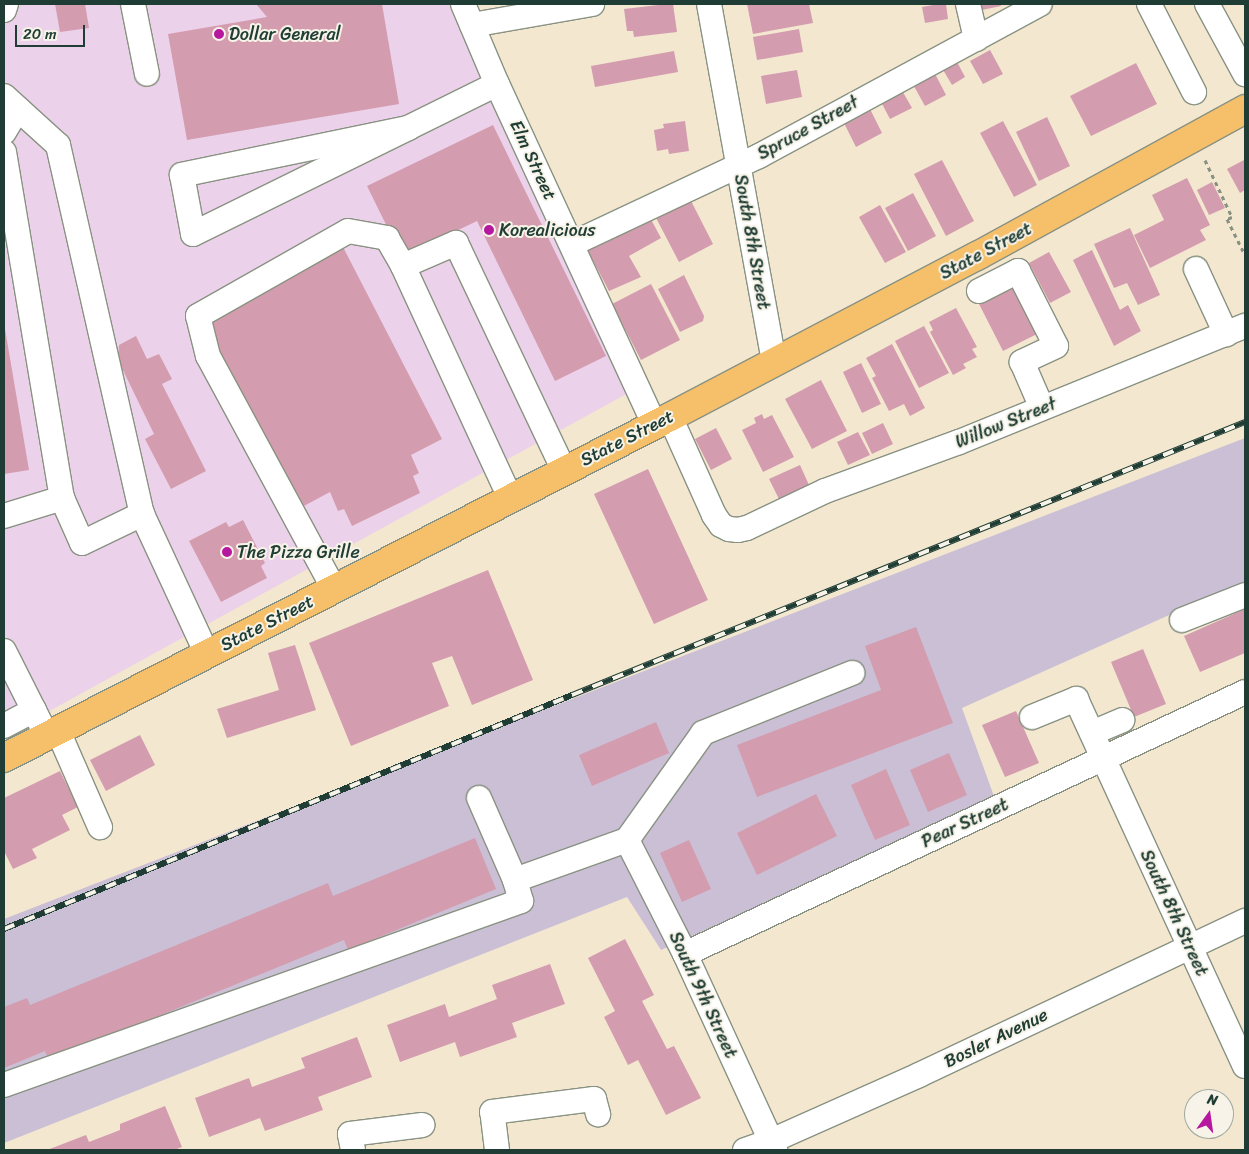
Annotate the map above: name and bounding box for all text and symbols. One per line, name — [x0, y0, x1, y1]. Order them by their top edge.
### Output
scale bar — [18, 15, 88, 47]
text: 20 m — [23, 21, 57, 47]
place label: Dollar General — [229, 23, 341, 45]
marker: Dollar General — [213, 28, 225, 40]
street label: Spruce Street — [753, 91, 863, 165]
street label: Elm Street — [505, 116, 561, 204]
street label: South 8th Street — [729, 173, 775, 311]
street label: State Street — [936, 217, 1036, 285]
place label: Korealicious — [499, 219, 596, 241]
marker: Korealicious — [483, 224, 495, 236]
street label: Willow Street — [952, 393, 1060, 453]
street label: State Street — [577, 405, 677, 471]
place label: The Pizza Grille — [237, 541, 360, 563]
marker: The Pizza Grille — [221, 546, 233, 558]
street label: State Street — [217, 590, 317, 656]
street label: Pear Street — [918, 793, 1012, 853]
street label: South 8th Street — [1135, 846, 1213, 980]
street label: South 9th Street — [664, 928, 742, 1062]
street label: Bosler Avenue — [941, 1004, 1051, 1072]
text: N — [1205, 1087, 1220, 1113]
north arrow — [1184, 1089, 1234, 1139]

